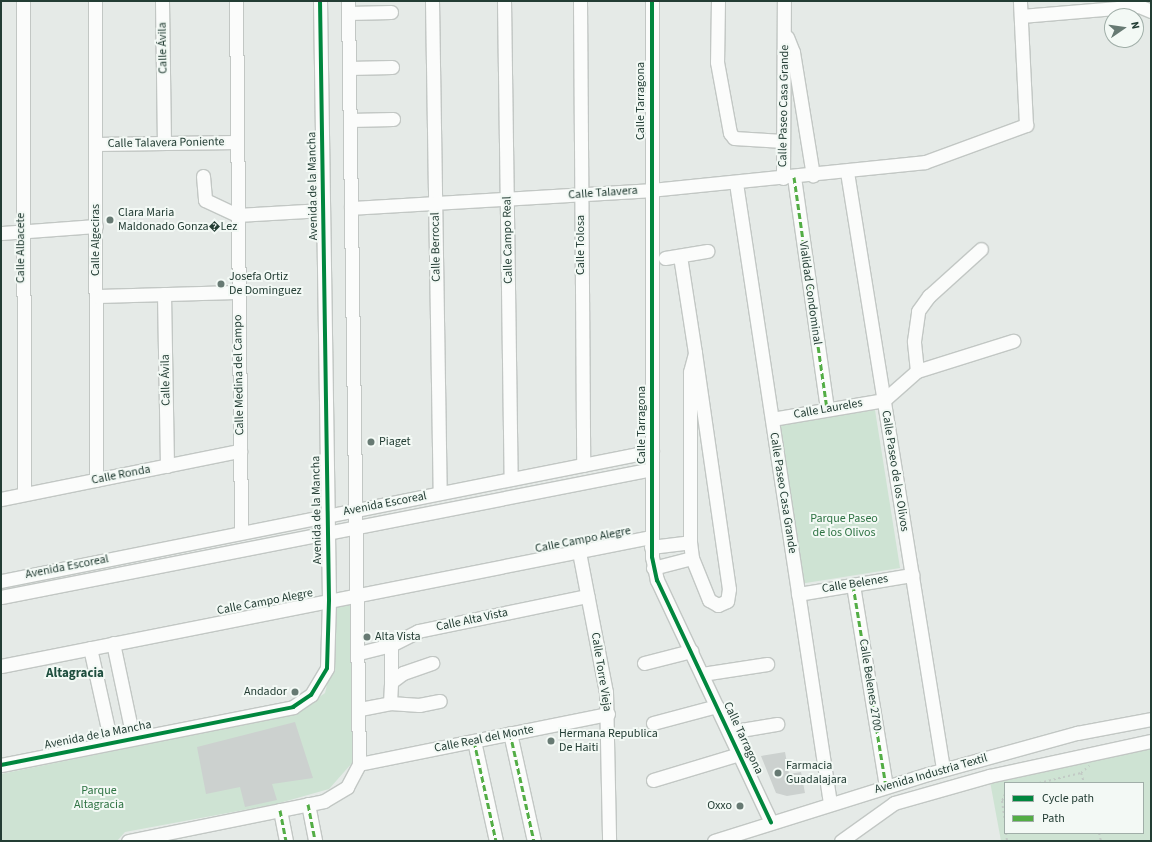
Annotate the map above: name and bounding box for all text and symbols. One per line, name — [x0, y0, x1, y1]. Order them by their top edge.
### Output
north arrow — [1104, 8, 1144, 48]
text: N — [1127, 20, 1143, 31]
street label: Calle Ávila — [155, 22, 171, 74]
street label: Calle Paseo Casa Grande — [776, 45, 792, 167]
street label: Calle Tarragona — [634, 62, 648, 140]
street label: Avenida de la Mancha — [305, 132, 321, 240]
street label: Calle Talavera Poniente — [107, 135, 225, 151]
street label: Calle Talavera — [568, 183, 638, 203]
street label: Calle Campo Real — [500, 196, 516, 284]
street label: Calle Algeciras — [89, 204, 103, 276]
place label: Clara Maria Maldonado Gonza�Lez — [118, 206, 237, 234]
street label: Calle Berrocal — [428, 212, 444, 282]
street label: Calle Albacete — [14, 213, 28, 283]
marker: Clara Maria Maldonado Gonza�Lez — [105, 215, 115, 225]
street label: Calle Tolosa — [574, 215, 588, 275]
street label: Vialidad Condominal — [796, 240, 824, 346]
place label: Josefa Ortiz De Dominguez — [229, 270, 302, 298]
marker: Josefa Ortiz De Dominguez — [216, 279, 226, 289]
street label: Calle Medina del Campo — [231, 315, 247, 435]
street label: Calle Ávila — [158, 354, 174, 406]
street label: Calle Tarragona — [635, 386, 649, 464]
street label: Calle Laureles — [792, 396, 864, 422]
street label: Calle Paseo de los Olivos — [878, 409, 912, 533]
street label: Calle Paseo Casa Grande — [766, 431, 800, 555]
place label: Piaget — [379, 435, 411, 449]
marker: Piaget — [366, 437, 376, 447]
street label: Avenida de la Mancha — [309, 456, 325, 564]
street label: Calle Ronda — [90, 462, 152, 488]
street label: Avenida Escoreal — [342, 489, 428, 519]
park label: Parque Paseo de los Olivos — [810, 512, 878, 540]
street label: Calle Campo Alegre — [534, 524, 632, 556]
street label: Avenida Escoreal — [24, 552, 110, 582]
street label: Calle Belenes — [821, 572, 889, 596]
street label: Calle Campo Alegre — [216, 586, 314, 618]
street label: Calle Alta Vista — [435, 605, 509, 635]
place label: Alta Vista — [375, 630, 421, 644]
street label: Calle Torre Vieja — [588, 631, 614, 713]
marker: Alta Vista — [362, 632, 372, 642]
street label: Calle Belenes 2700 — [856, 638, 884, 732]
district label: Altagracia — [46, 665, 104, 681]
place label: Andador — [244, 685, 287, 699]
marker: Andador — [290, 687, 300, 697]
street label: Calle Tarragona — [720, 700, 766, 776]
street label: Avenida de la Mancha — [43, 718, 153, 752]
street label: Calle Real del Monte — [433, 722, 535, 756]
place label: Hermana Republica De Haiti — [559, 727, 658, 755]
marker: Hermana Republica De Haiti — [546, 736, 556, 746]
street label: Avenida Industria Textil — [873, 751, 989, 797]
place label: Farmacia Guadalajara — [786, 759, 847, 787]
marker: Farmacia Guadalajara — [773, 768, 783, 778]
legend — [1004, 782, 1144, 834]
park label: Parque Altagracia — [74, 784, 124, 812]
text: Cycle path — [1042, 790, 1094, 807]
place label: Oxxo — [707, 799, 732, 813]
marker: Oxxo — [735, 801, 745, 811]
text: Path — [1042, 810, 1065, 827]

